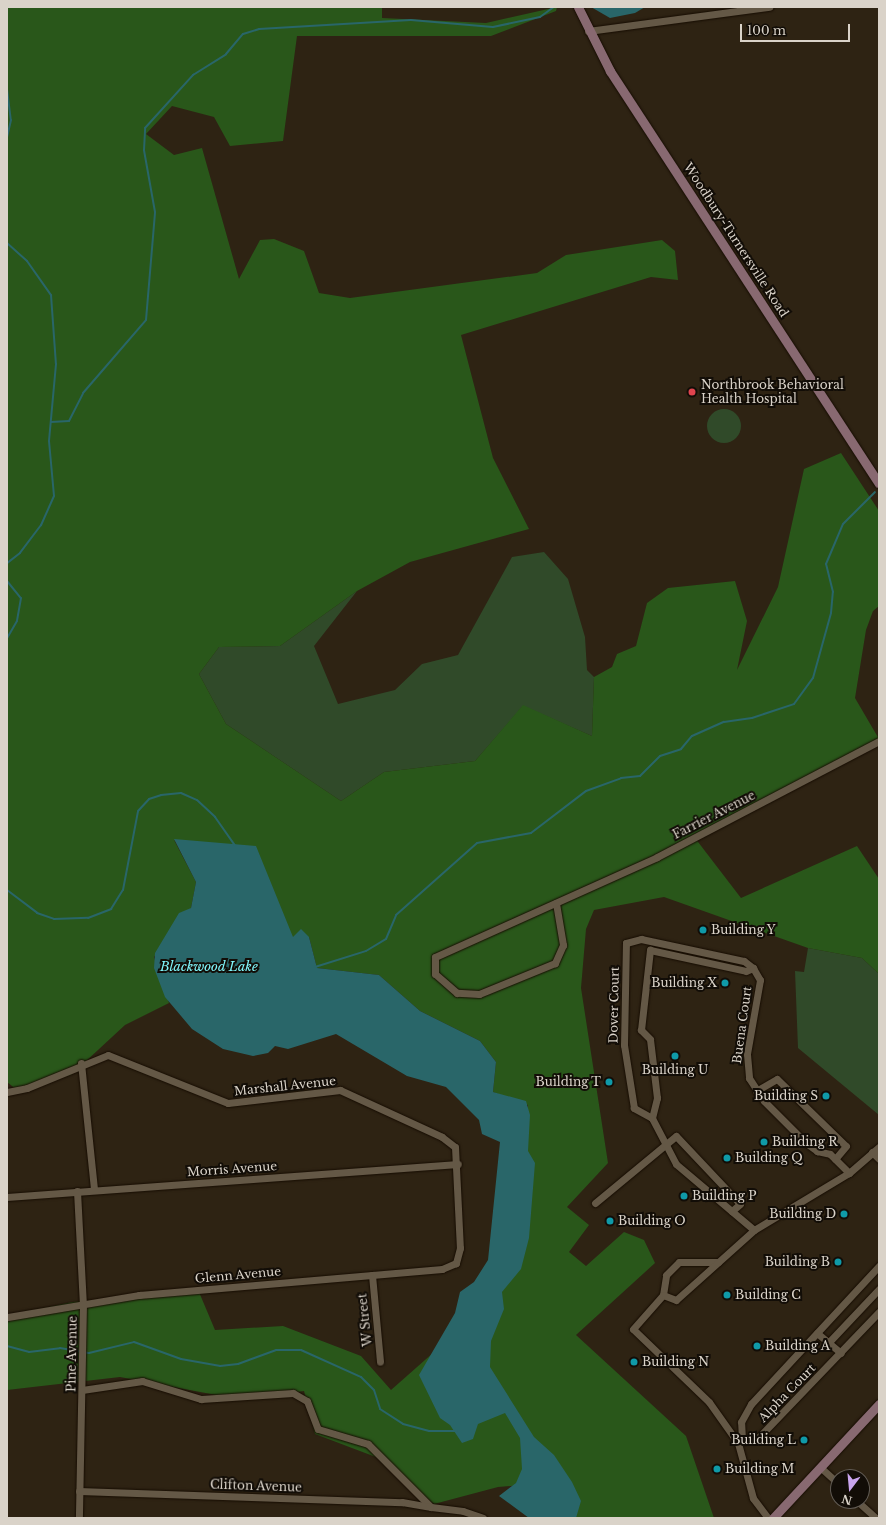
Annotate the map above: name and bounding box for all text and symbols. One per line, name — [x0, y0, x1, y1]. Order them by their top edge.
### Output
scale bar — [742, 16, 852, 42]
text: 100 m — [747, 23, 786, 38]
street label: Woodbury-Turnersville Road — [681, 160, 791, 320]
place label: Northbrook Behavioral Health Hospital — [701, 378, 844, 406]
marker: Northbrook Behavioral Health Hospital — [686, 386, 698, 398]
street label: Farrier Avenue — [670, 788, 758, 842]
place label: Building Y — [711, 923, 776, 937]
marker: Building Y — [698, 925, 708, 935]
water label: Blackwood Lake — [160, 959, 258, 975]
street label: Dover Court — [606, 966, 622, 1044]
place label: Building X — [651, 976, 717, 990]
marker: Building X — [720, 978, 730, 988]
street label: Buena Court — [729, 985, 755, 1065]
marker: Building U — [670, 1051, 680, 1061]
place label: Building U — [642, 1063, 708, 1077]
street label: Marshall Avenue — [233, 1073, 337, 1099]
place label: Building T — [535, 1075, 601, 1089]
marker: Building T — [604, 1077, 614, 1087]
place label: Building S — [754, 1089, 818, 1103]
marker: Building S — [821, 1091, 831, 1101]
place label: Building R — [772, 1135, 838, 1149]
marker: Building R — [759, 1137, 769, 1147]
place label: Building Q — [735, 1151, 803, 1165]
marker: Building Q — [722, 1153, 732, 1163]
street label: Morris Avenue — [186, 1159, 278, 1179]
place label: Building P — [692, 1189, 757, 1203]
marker: Building P — [679, 1191, 689, 1201]
place label: Building D — [769, 1207, 836, 1221]
marker: Building D — [839, 1209, 849, 1219]
place label: Building O — [618, 1214, 686, 1228]
marker: Building O — [605, 1216, 615, 1226]
place label: Building B — [765, 1255, 830, 1269]
marker: Building B — [833, 1257, 843, 1267]
street label: Glenn Avenue — [194, 1264, 282, 1286]
place label: Building C — [735, 1288, 801, 1302]
marker: Building C — [722, 1290, 732, 1300]
street label: W Street — [355, 1293, 375, 1347]
street label: Pine Avenue — [64, 1316, 80, 1392]
place label: Building A — [765, 1339, 831, 1353]
marker: Building A — [752, 1341, 762, 1351]
place label: Building N — [642, 1355, 709, 1369]
marker: Building N — [629, 1357, 639, 1367]
street label: Alpha Court — [756, 1361, 818, 1425]
place label: Building L — [731, 1433, 796, 1447]
marker: Building L — [799, 1435, 809, 1445]
place label: Building M — [725, 1462, 794, 1476]
marker: Building M — [712, 1464, 722, 1474]
north arrow — [830, 1469, 870, 1509]
street label: Clifton Avenue — [210, 1477, 302, 1495]
text: N — [840, 1491, 854, 1508]

